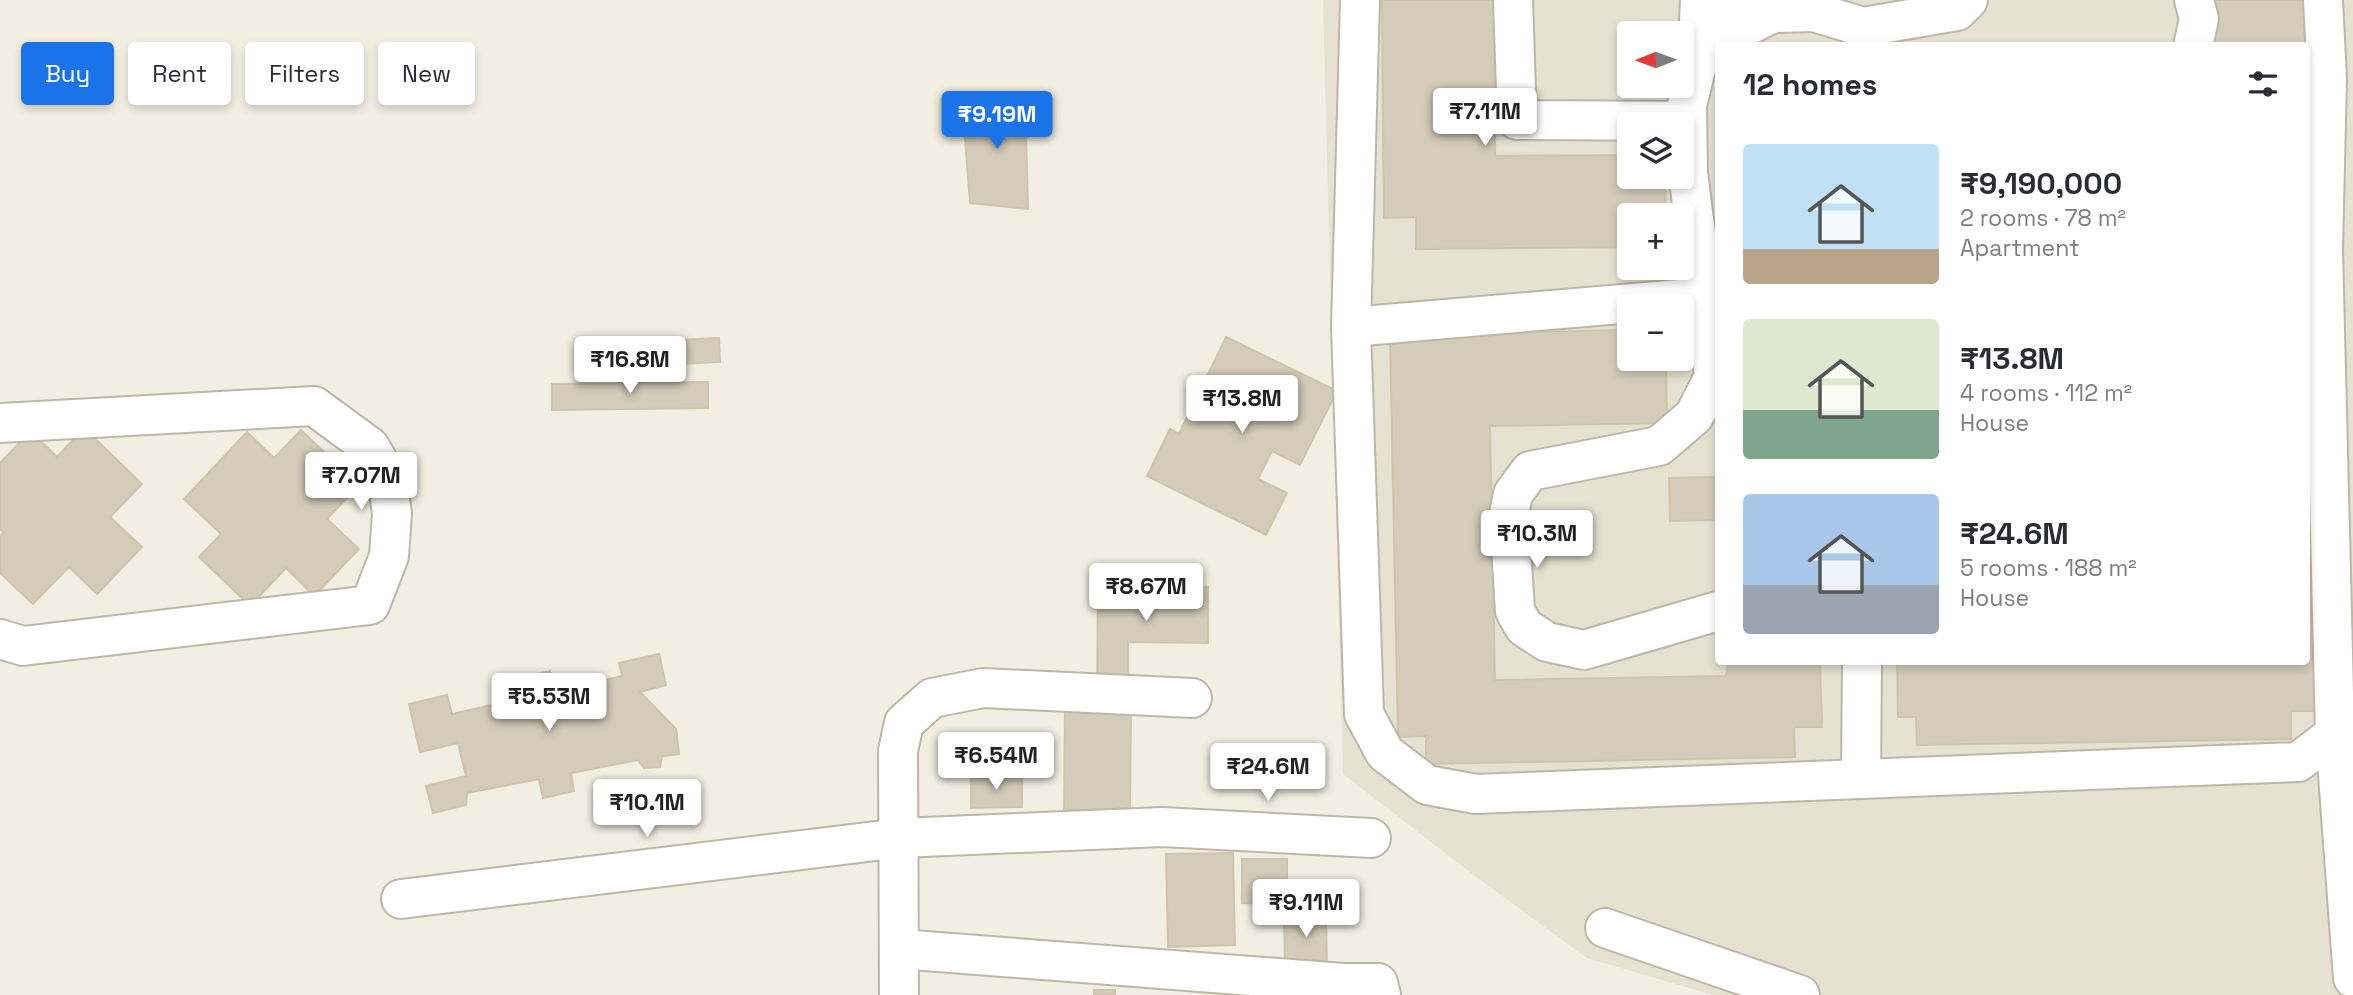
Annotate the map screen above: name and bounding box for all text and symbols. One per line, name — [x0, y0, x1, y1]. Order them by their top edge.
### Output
north arrow — [1617, 21, 1694, 98]
map controls — [1617, 21, 1694, 371]
chip: Buy — [21, 42, 114, 105]
chip: Rent — [128, 42, 231, 105]
chip: Filters — [245, 42, 364, 105]
chip: New — [378, 42, 475, 105]
text: 12 homes — [1743, 65, 1878, 104]
icon: filters — [2244, 65, 2282, 103]
pin: ₹7.11M — [1428, 88, 1542, 148]
pin: ₹9.19M — [940, 92, 1054, 151]
text: ₹7.11M — [1449, 96, 1521, 126]
text: ₹9.19M — [958, 99, 1036, 129]
button: layers — [1617, 112, 1694, 189]
text: ₹9,190,000 — [1960, 164, 2122, 203]
icon: home — [1799, 172, 1883, 256]
button: + — [1617, 203, 1694, 280]
text: 2 rooms · 78 m² — [1960, 203, 2126, 233]
text: Apartment — [1960, 233, 2080, 263]
button: − — [1617, 294, 1694, 371]
pin: ₹16.8M — [573, 336, 687, 396]
text: ₹13.8M — [1960, 339, 2064, 378]
text: ₹16.8M — [590, 344, 670, 374]
icon: home — [1799, 347, 1883, 431]
pin: ₹13.8M — [1185, 376, 1299, 435]
text: 4 rooms · 112 m² — [1960, 378, 2132, 408]
text: ₹13.8M — [1202, 383, 1282, 413]
text: House — [1960, 408, 2029, 438]
pin: ₹7.07M — [304, 452, 418, 512]
text: ₹7.07M — [321, 460, 401, 490]
pin: ₹10.3M — [1480, 510, 1594, 570]
text: ₹24.6M — [1960, 514, 2069, 553]
text: ₹10.3M — [1497, 518, 1577, 548]
icon: home — [1799, 522, 1883, 606]
text: 5 rooms · 188 m² — [1960, 553, 2137, 583]
pin: ₹8.67M — [1089, 564, 1203, 623]
text: ₹8.67M — [1105, 571, 1187, 601]
text: House — [1960, 583, 2029, 613]
pin: ₹5.53M — [492, 674, 606, 733]
text: ₹5.53M — [507, 681, 591, 711]
pin: ₹6.54M — [939, 732, 1053, 792]
text: ₹6.54M — [954, 740, 1038, 770]
pin: ₹24.6M — [1211, 744, 1325, 803]
text: ₹24.6M — [1226, 751, 1310, 781]
pin: ₹10.1M — [590, 780, 704, 839]
text: ₹10.1M — [609, 787, 685, 817]
pin: ₹9.11M — [1249, 880, 1363, 939]
text: ₹9.11M — [1268, 887, 1344, 917]

